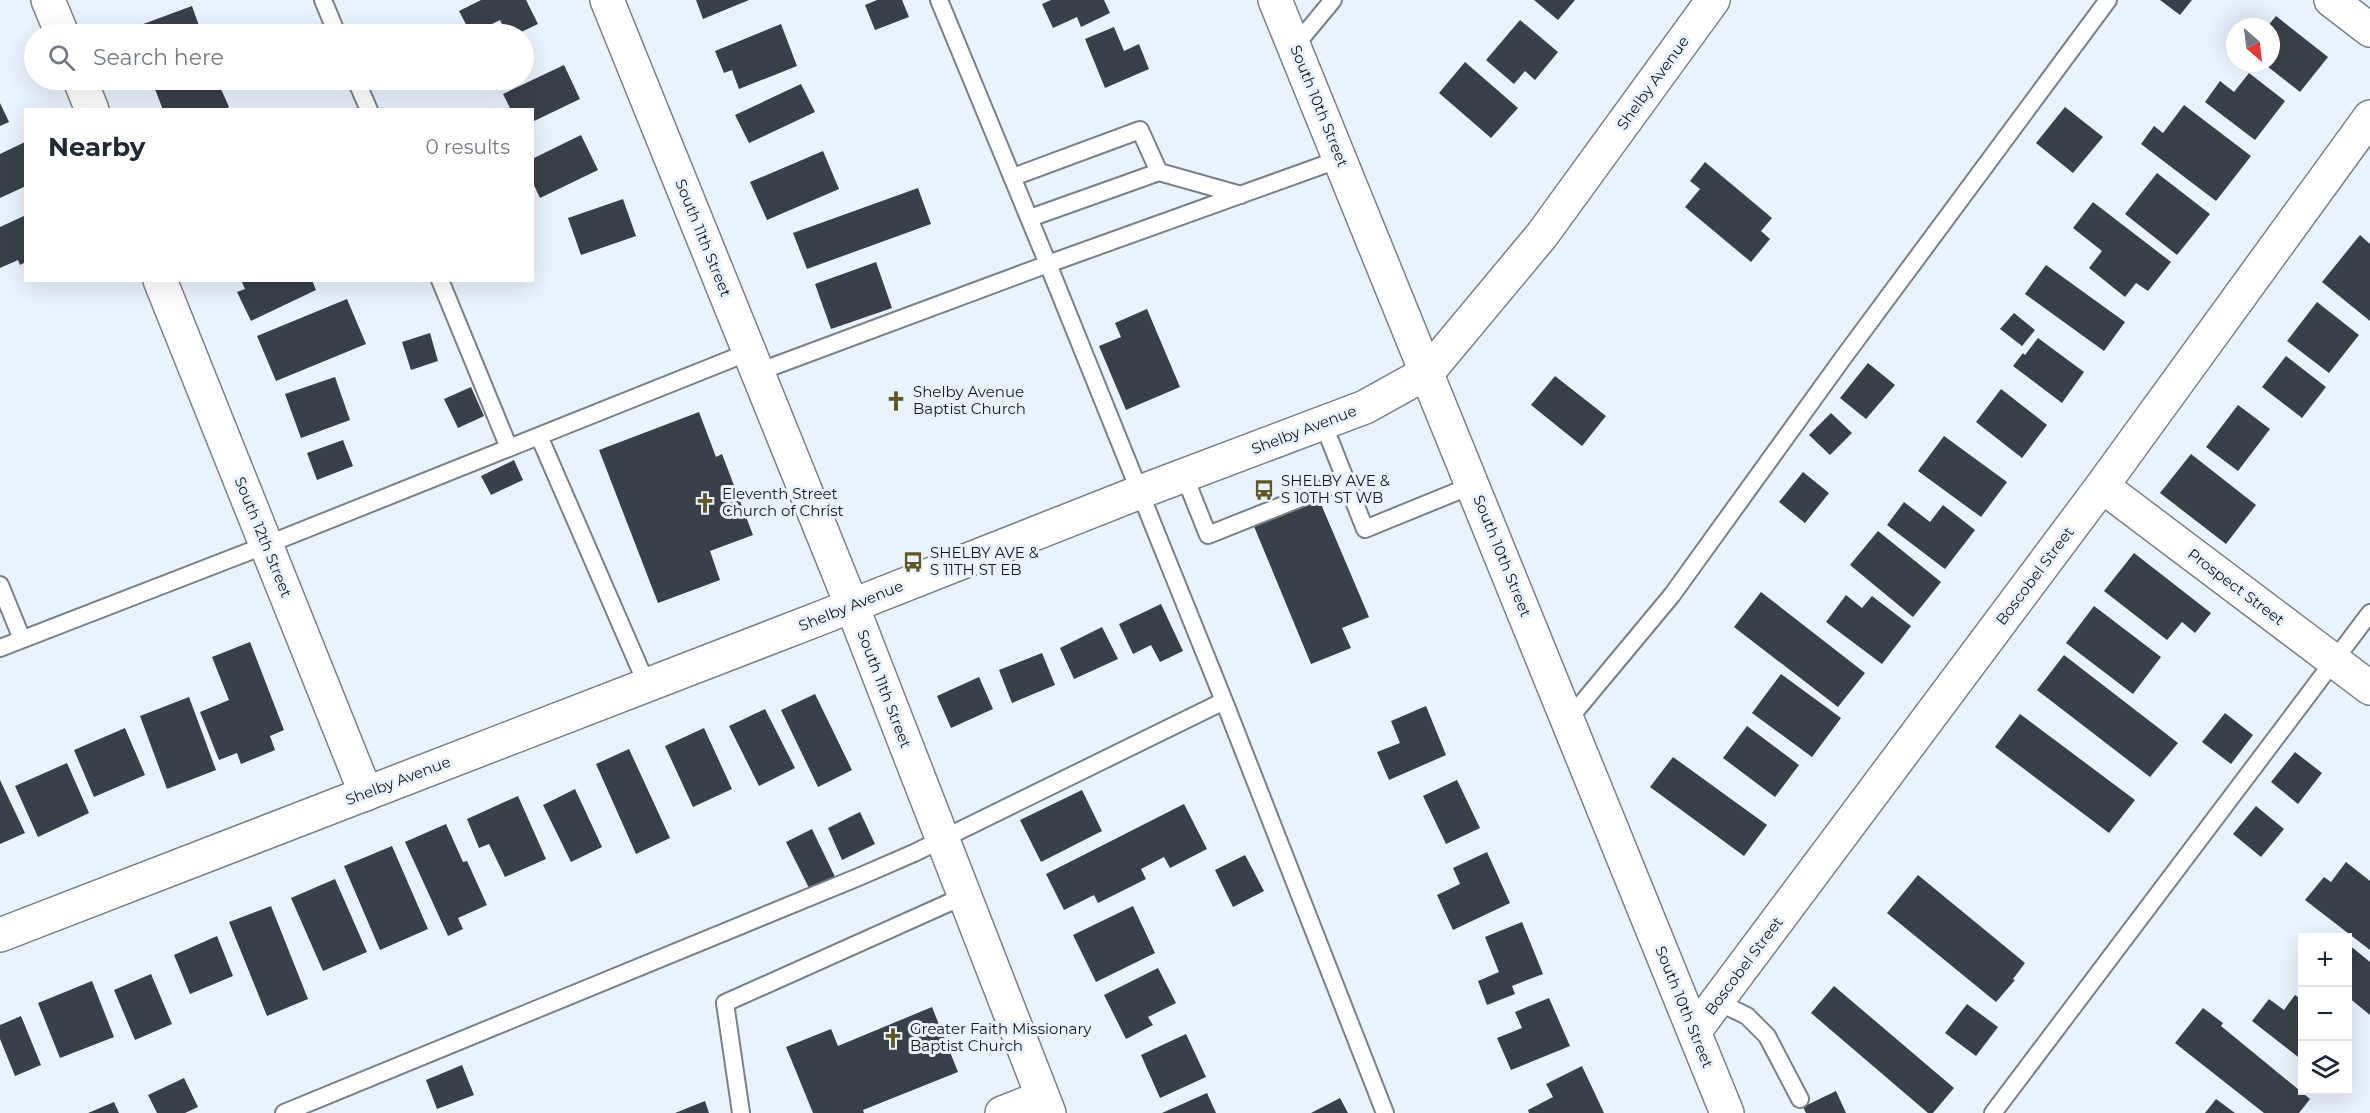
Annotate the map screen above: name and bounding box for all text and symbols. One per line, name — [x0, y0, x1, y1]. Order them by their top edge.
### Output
north arrow — [2226, 18, 2280, 72]
search box — [24, 24, 534, 90]
street label: Shelby Avenue — [1612, 32, 1693, 133]
icon: search — [45, 41, 78, 74]
street label: South 10th Street — [1286, 42, 1353, 170]
text: Search here — [93, 44, 224, 71]
text: Nearby — [48, 131, 145, 163]
text: 0 results — [425, 135, 510, 159]
street label: South 11th Street — [671, 176, 736, 299]
place label: Shelby Avenue Baptist Church — [913, 382, 1026, 418]
church icon: Shelby Avenue Baptist Church — [884, 389, 908, 413]
street label: Shelby Avenue — [1249, 401, 1359, 458]
place label: SHELBY AVE & S 10TH ST WB — [1281, 471, 1390, 507]
street label: South 12th Street — [231, 474, 296, 600]
bus stop icon: SHELBY AVE & S 10TH ST WB — [1252, 478, 1276, 502]
place label: Eleventh Street Church of Christ — [722, 484, 844, 520]
church icon: Eleventh Street Church of Christ — [693, 491, 717, 515]
street label: South 10th Street — [1469, 492, 1536, 620]
street label: Boscobel Street — [1991, 523, 2078, 629]
place label: SHELBY AVE & S 11TH ST EB — [930, 543, 1039, 579]
street label: Prospect Street — [2184, 544, 2288, 629]
bus stop icon: SHELBY AVE & S 11TH ST EB — [901, 550, 925, 574]
street label: Shelby Avenue — [796, 576, 906, 635]
street label: South 11th Street — [853, 627, 916, 751]
street label: Shelby Avenue — [343, 752, 453, 809]
street label: Boscobel Street — [1700, 913, 1787, 1019]
map controls — [2298, 933, 2352, 1095]
button: + — [2298, 933, 2352, 987]
street label: South 10th Street — [1651, 943, 1718, 1071]
button: − — [2298, 987, 2352, 1041]
place label: Greater Faith Missionary Baptist Church — [910, 1019, 1092, 1055]
church icon: Greater Faith Missionary Baptist Church — [881, 1026, 905, 1050]
button: layers — [2298, 1041, 2352, 1095]

